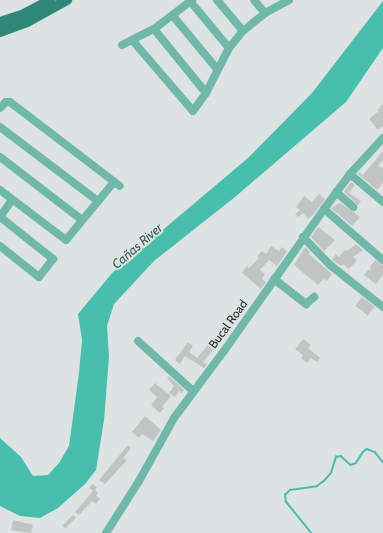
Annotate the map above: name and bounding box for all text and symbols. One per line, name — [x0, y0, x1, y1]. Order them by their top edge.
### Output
water label: Cañas River — [109, 220, 165, 272]
street label: Bucal Road — [206, 297, 250, 351]

